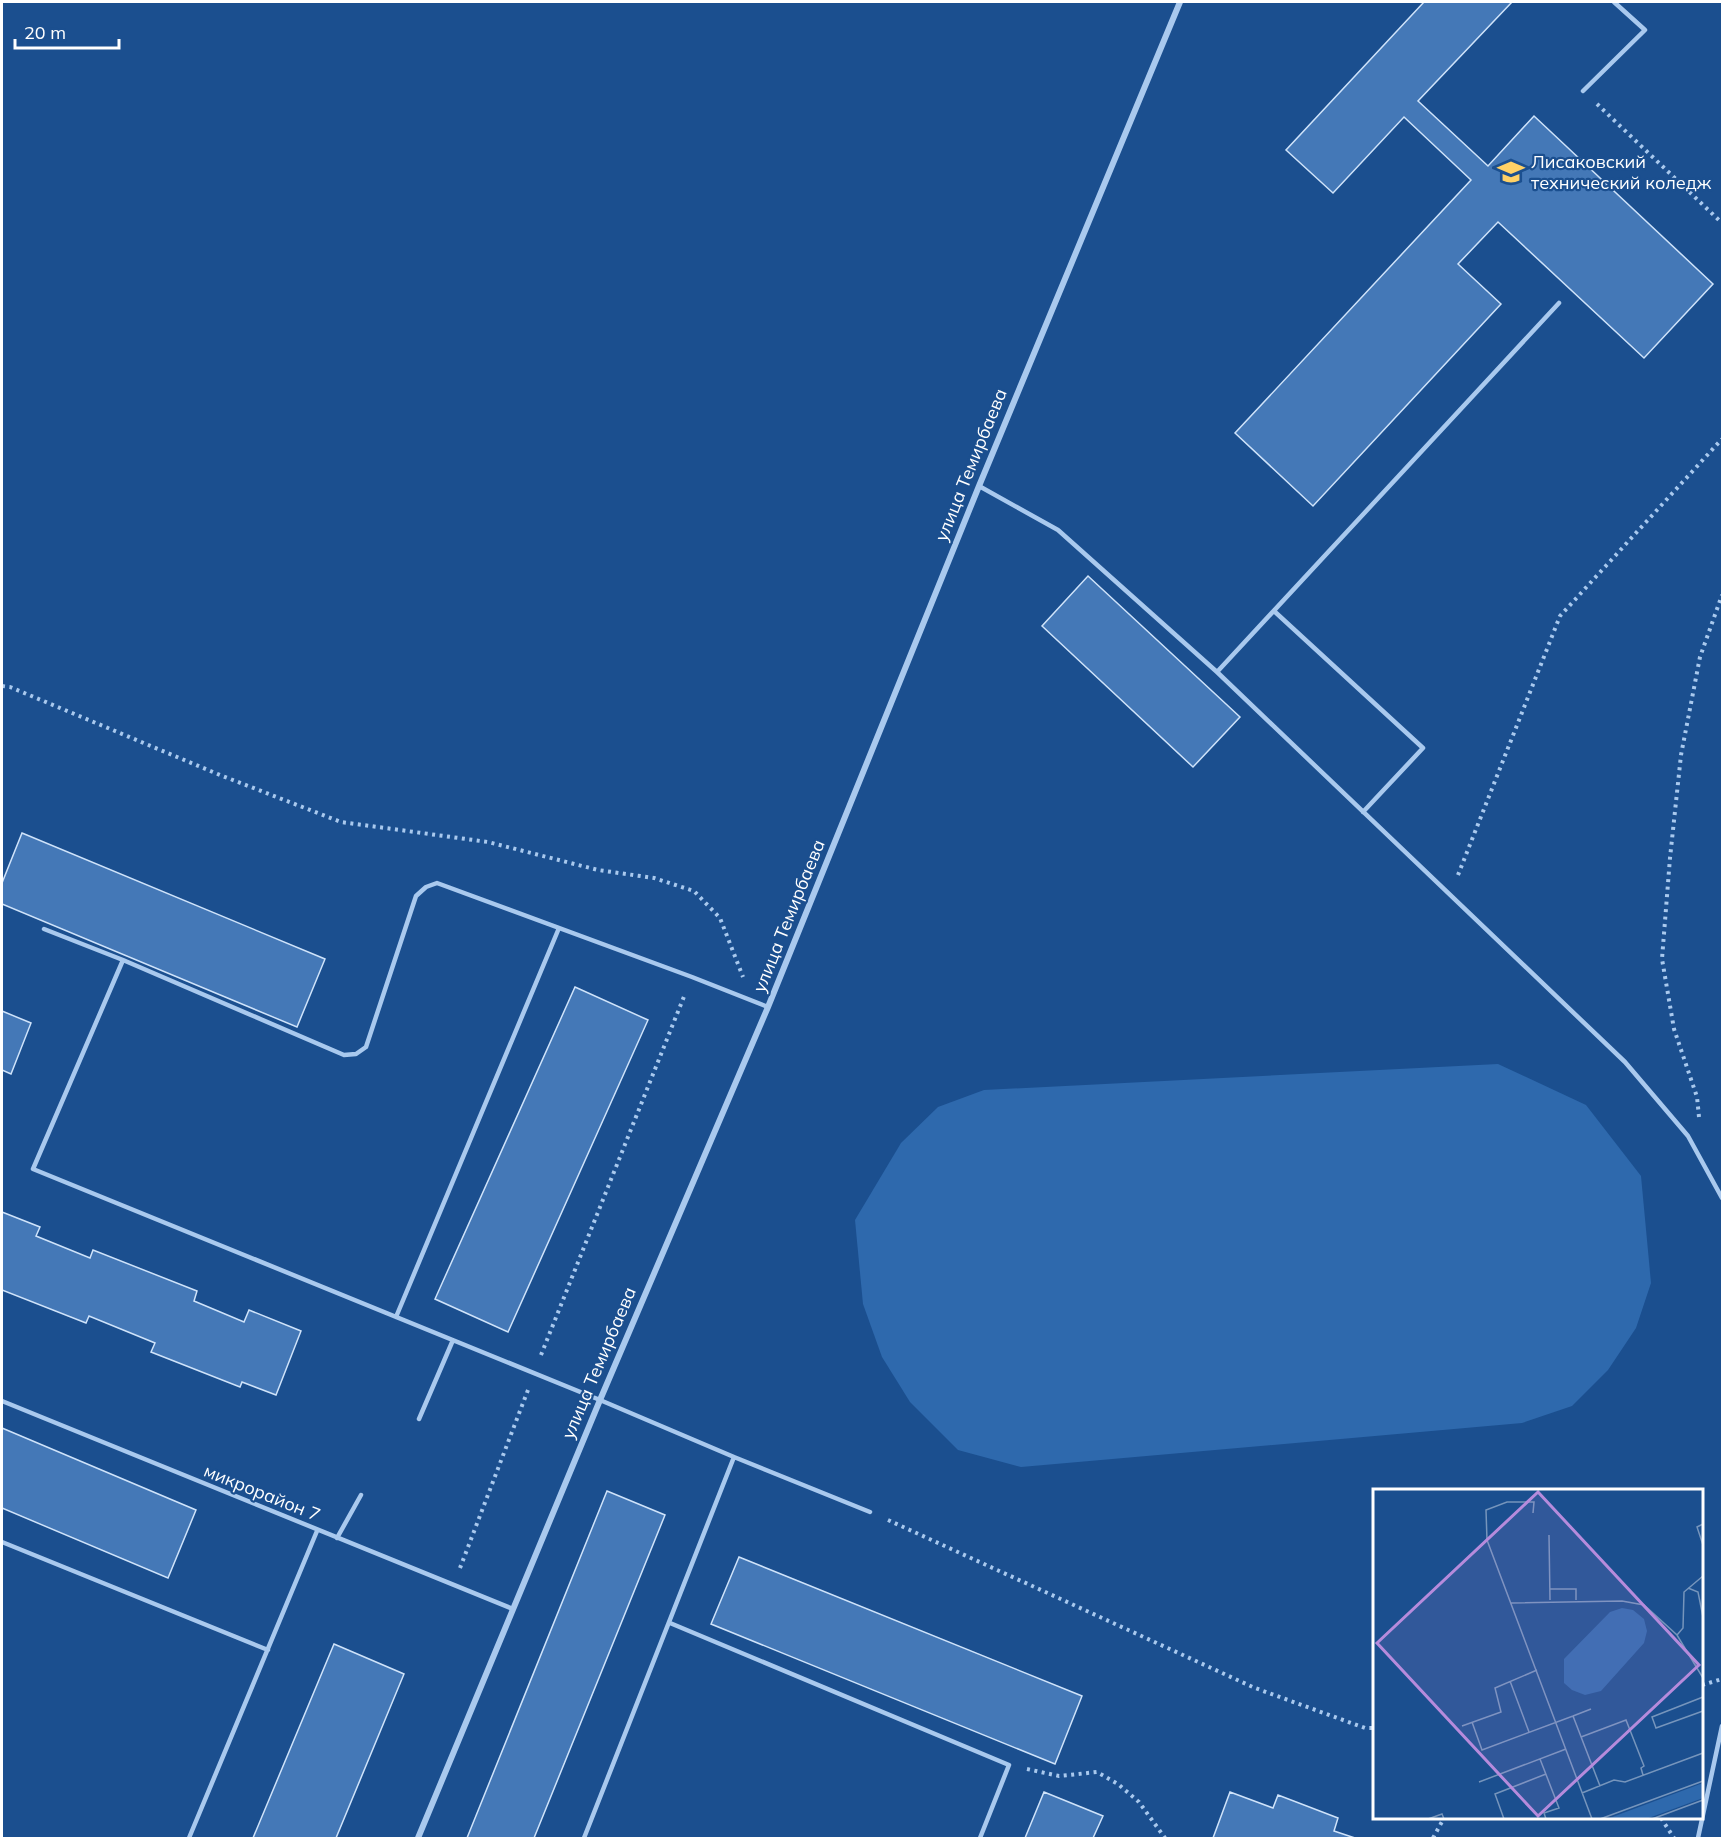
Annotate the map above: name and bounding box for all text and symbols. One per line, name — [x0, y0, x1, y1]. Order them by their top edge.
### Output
scale bar — [15, 12, 118, 50]
text: 20 m — [24, 21, 66, 44]
place label: Лисаковский технический коледж — [1531, 150, 1712, 194]
school or university icon: Лисаковский технический коледж — [1496, 157, 1526, 187]
street label: улица Темирбаева — [929, 385, 1012, 545]
street label: улица Темирбаева — [747, 836, 830, 996]
street label: улица Темирбаева — [556, 1283, 641, 1442]
street label: микрорайон 7 — [201, 1459, 324, 1526]
inset map — [1373, 1489, 1703, 1819]

